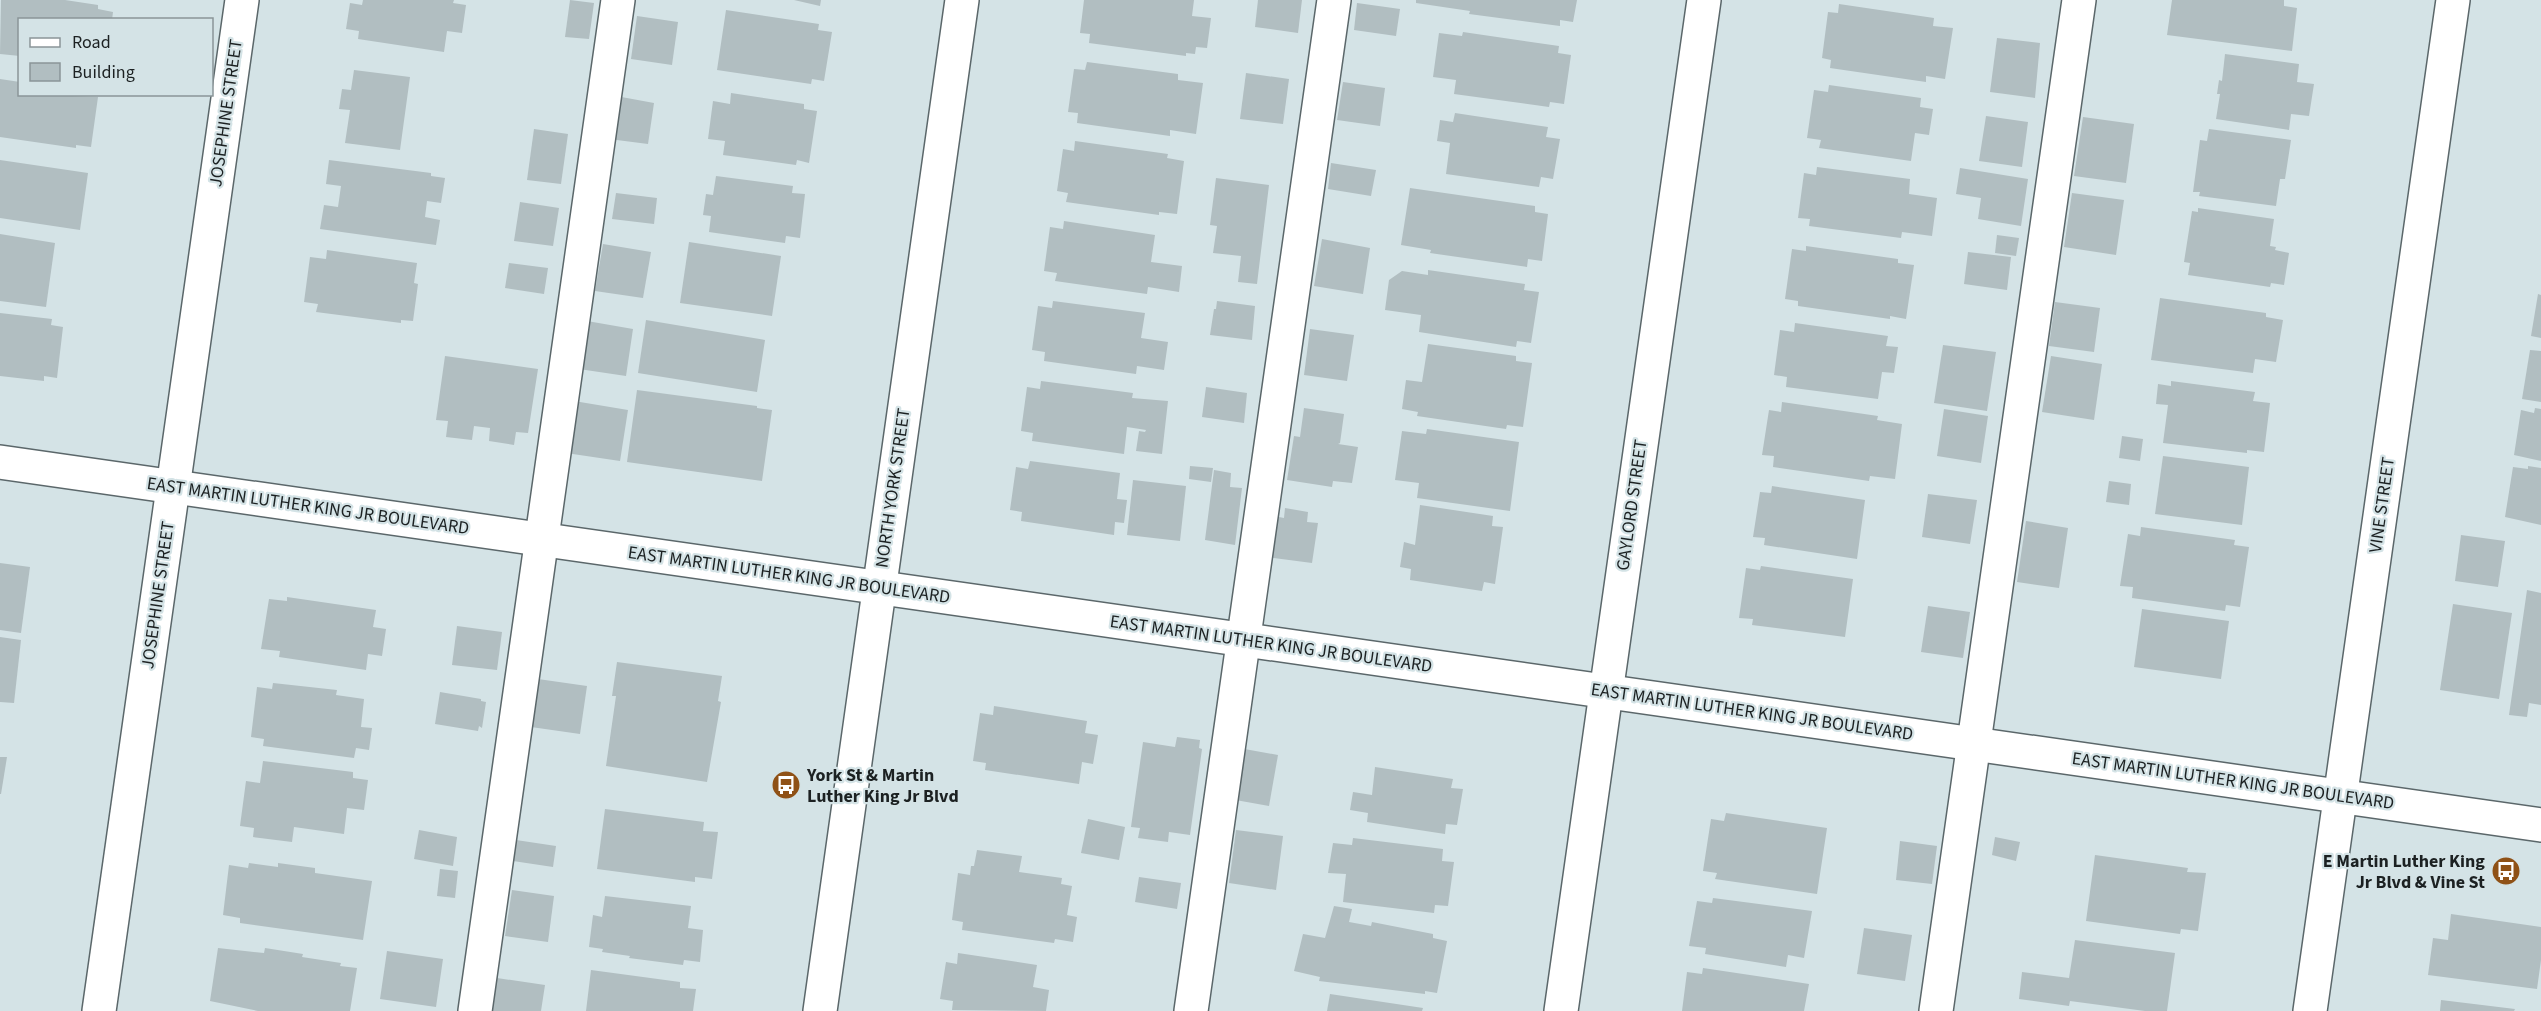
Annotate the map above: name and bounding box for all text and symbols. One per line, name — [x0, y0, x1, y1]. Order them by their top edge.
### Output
legend — [18, 18, 213, 96]
text: Road — [72, 30, 111, 55]
street label: JOSEPHINE STREET — [203, 37, 249, 188]
text: Building — [72, 60, 135, 85]
street label: NORTH YORK STREET — [869, 406, 917, 569]
street label: GAYLORD STREET — [1610, 438, 1654, 572]
street label: VINE STREET — [2363, 455, 2401, 555]
street label: EAST MARTIN LUTHER KING JR BOULEVARD — [145, 471, 471, 541]
street label: JOSEPHINE STREET — [135, 519, 181, 670]
street label: EAST MARTIN LUTHER KING JR BOULEVARD — [626, 540, 952, 610]
street label: EAST MARTIN LUTHER KING JR BOULEVARD — [1108, 609, 1434, 679]
street label: EAST MARTIN LUTHER KING JR BOULEVARD — [1589, 677, 1915, 747]
street label: EAST MARTIN LUTHER KING JR BOULEVARD — [2070, 746, 2396, 816]
place label: York St & Martin Luther King Jr Blvd — [806, 763, 959, 809]
bus stop icon: York St & Martin Luther King Jr Blvd — [770, 769, 802, 801]
place label: E Martin Luther King Jr Blvd & Vine St — [2323, 849, 2485, 895]
bus stop icon: E Martin Luther King Jr Blvd & Vine St — [2490, 855, 2522, 887]

